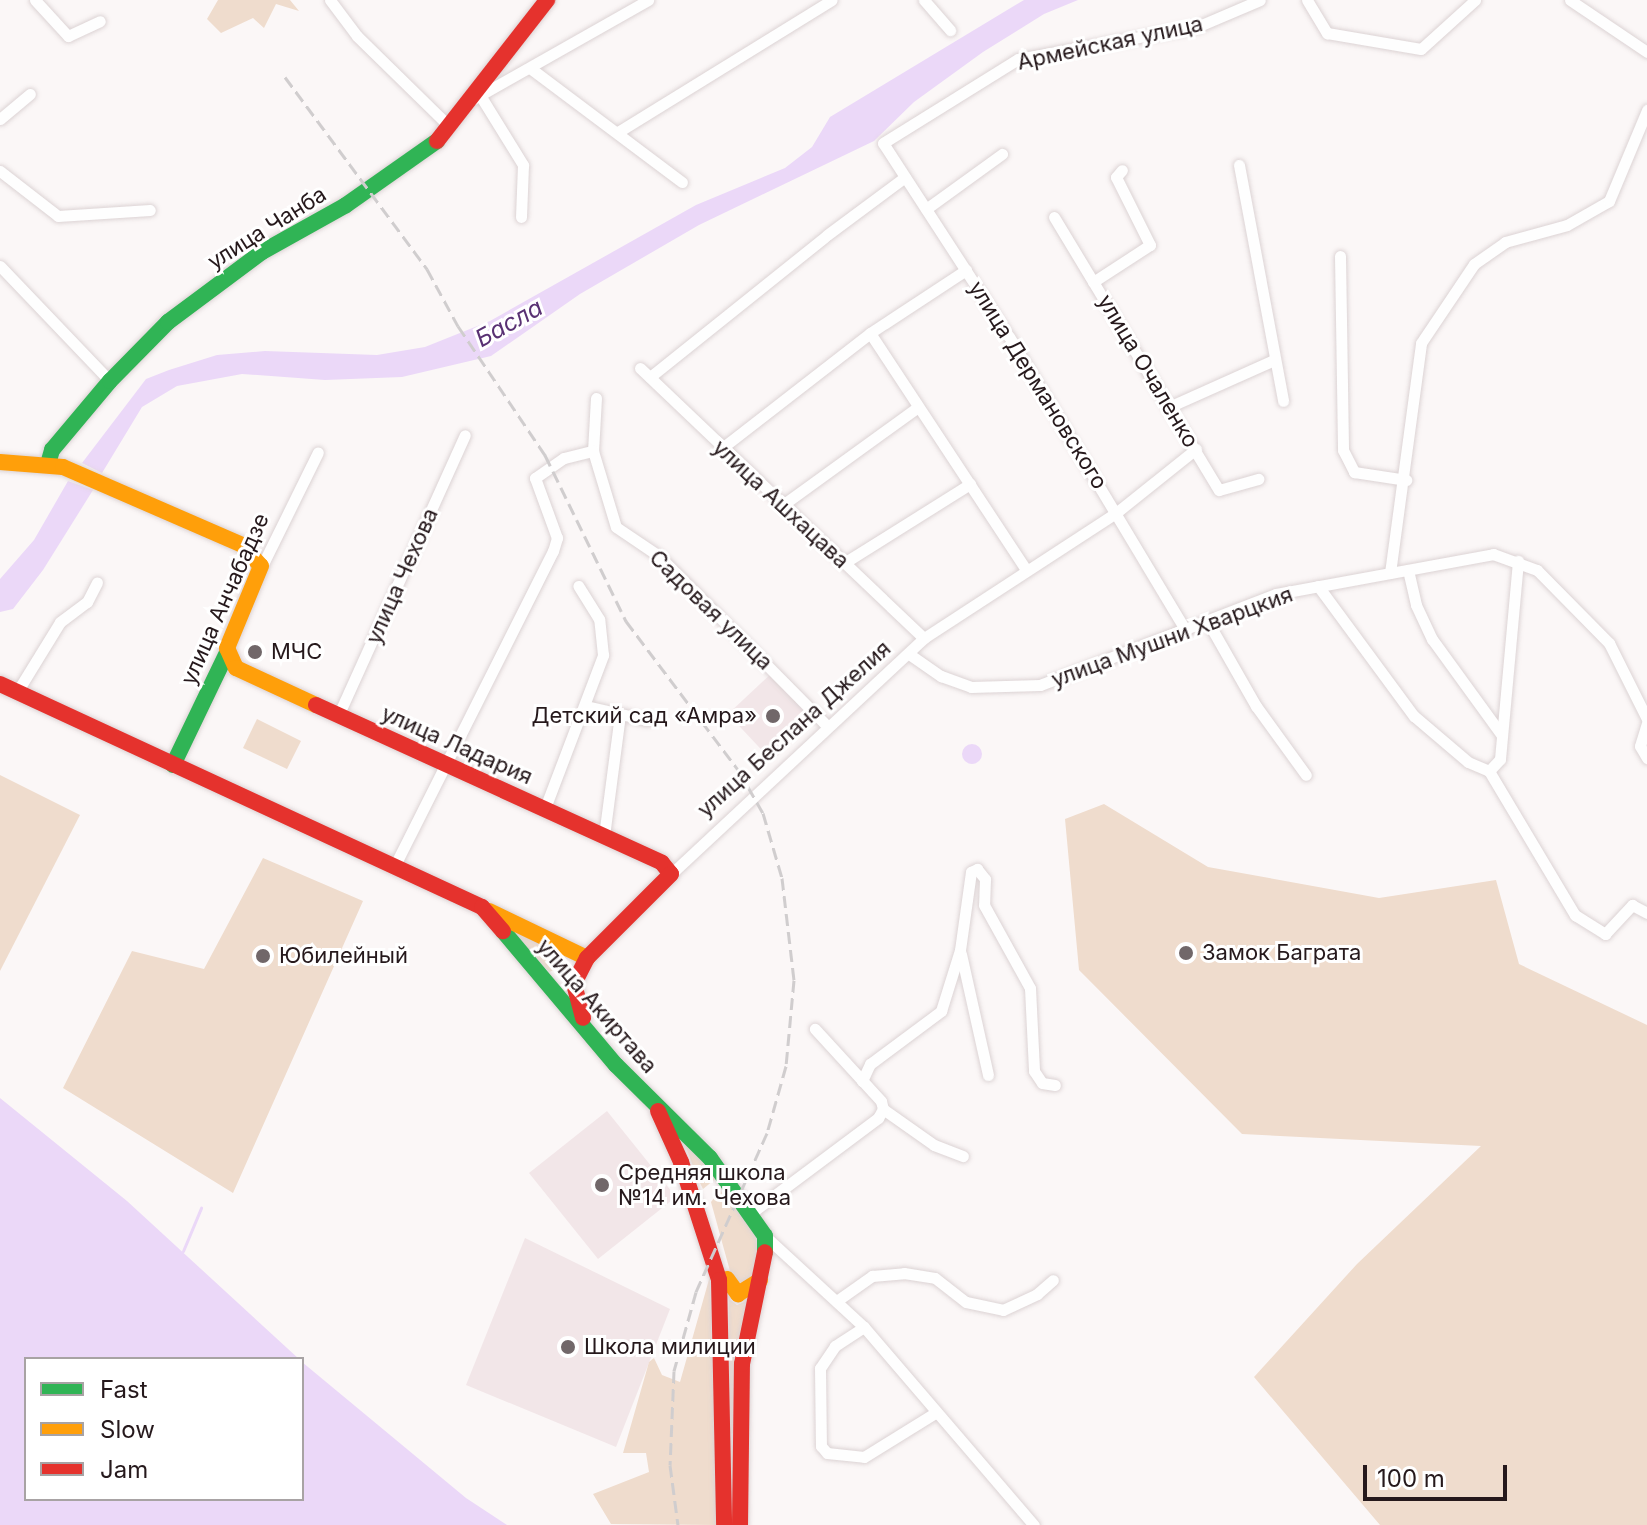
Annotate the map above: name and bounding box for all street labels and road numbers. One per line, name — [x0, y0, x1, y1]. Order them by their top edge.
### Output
street label: Армейская улица — [1015, 10, 1205, 76]
street label: улица Чанба — [203, 181, 331, 275]
street label: улица Дермановского — [963, 276, 1113, 494]
street label: улица Очаленко — [1092, 290, 1204, 452]
street label: улица Ашхацава — [707, 434, 855, 574]
street label: улица Чехова — [360, 504, 444, 648]
street label: улица Анчабадзе — [175, 509, 275, 689]
street label: Садовая улица — [644, 545, 778, 675]
street label: улица Мушни Хварцкия — [1048, 581, 1296, 693]
street label: улица Беслана Джелия — [692, 635, 896, 823]
street label: улица Ладария — [377, 700, 537, 790]
street label: улица Акиртава — [531, 933, 663, 1079]

